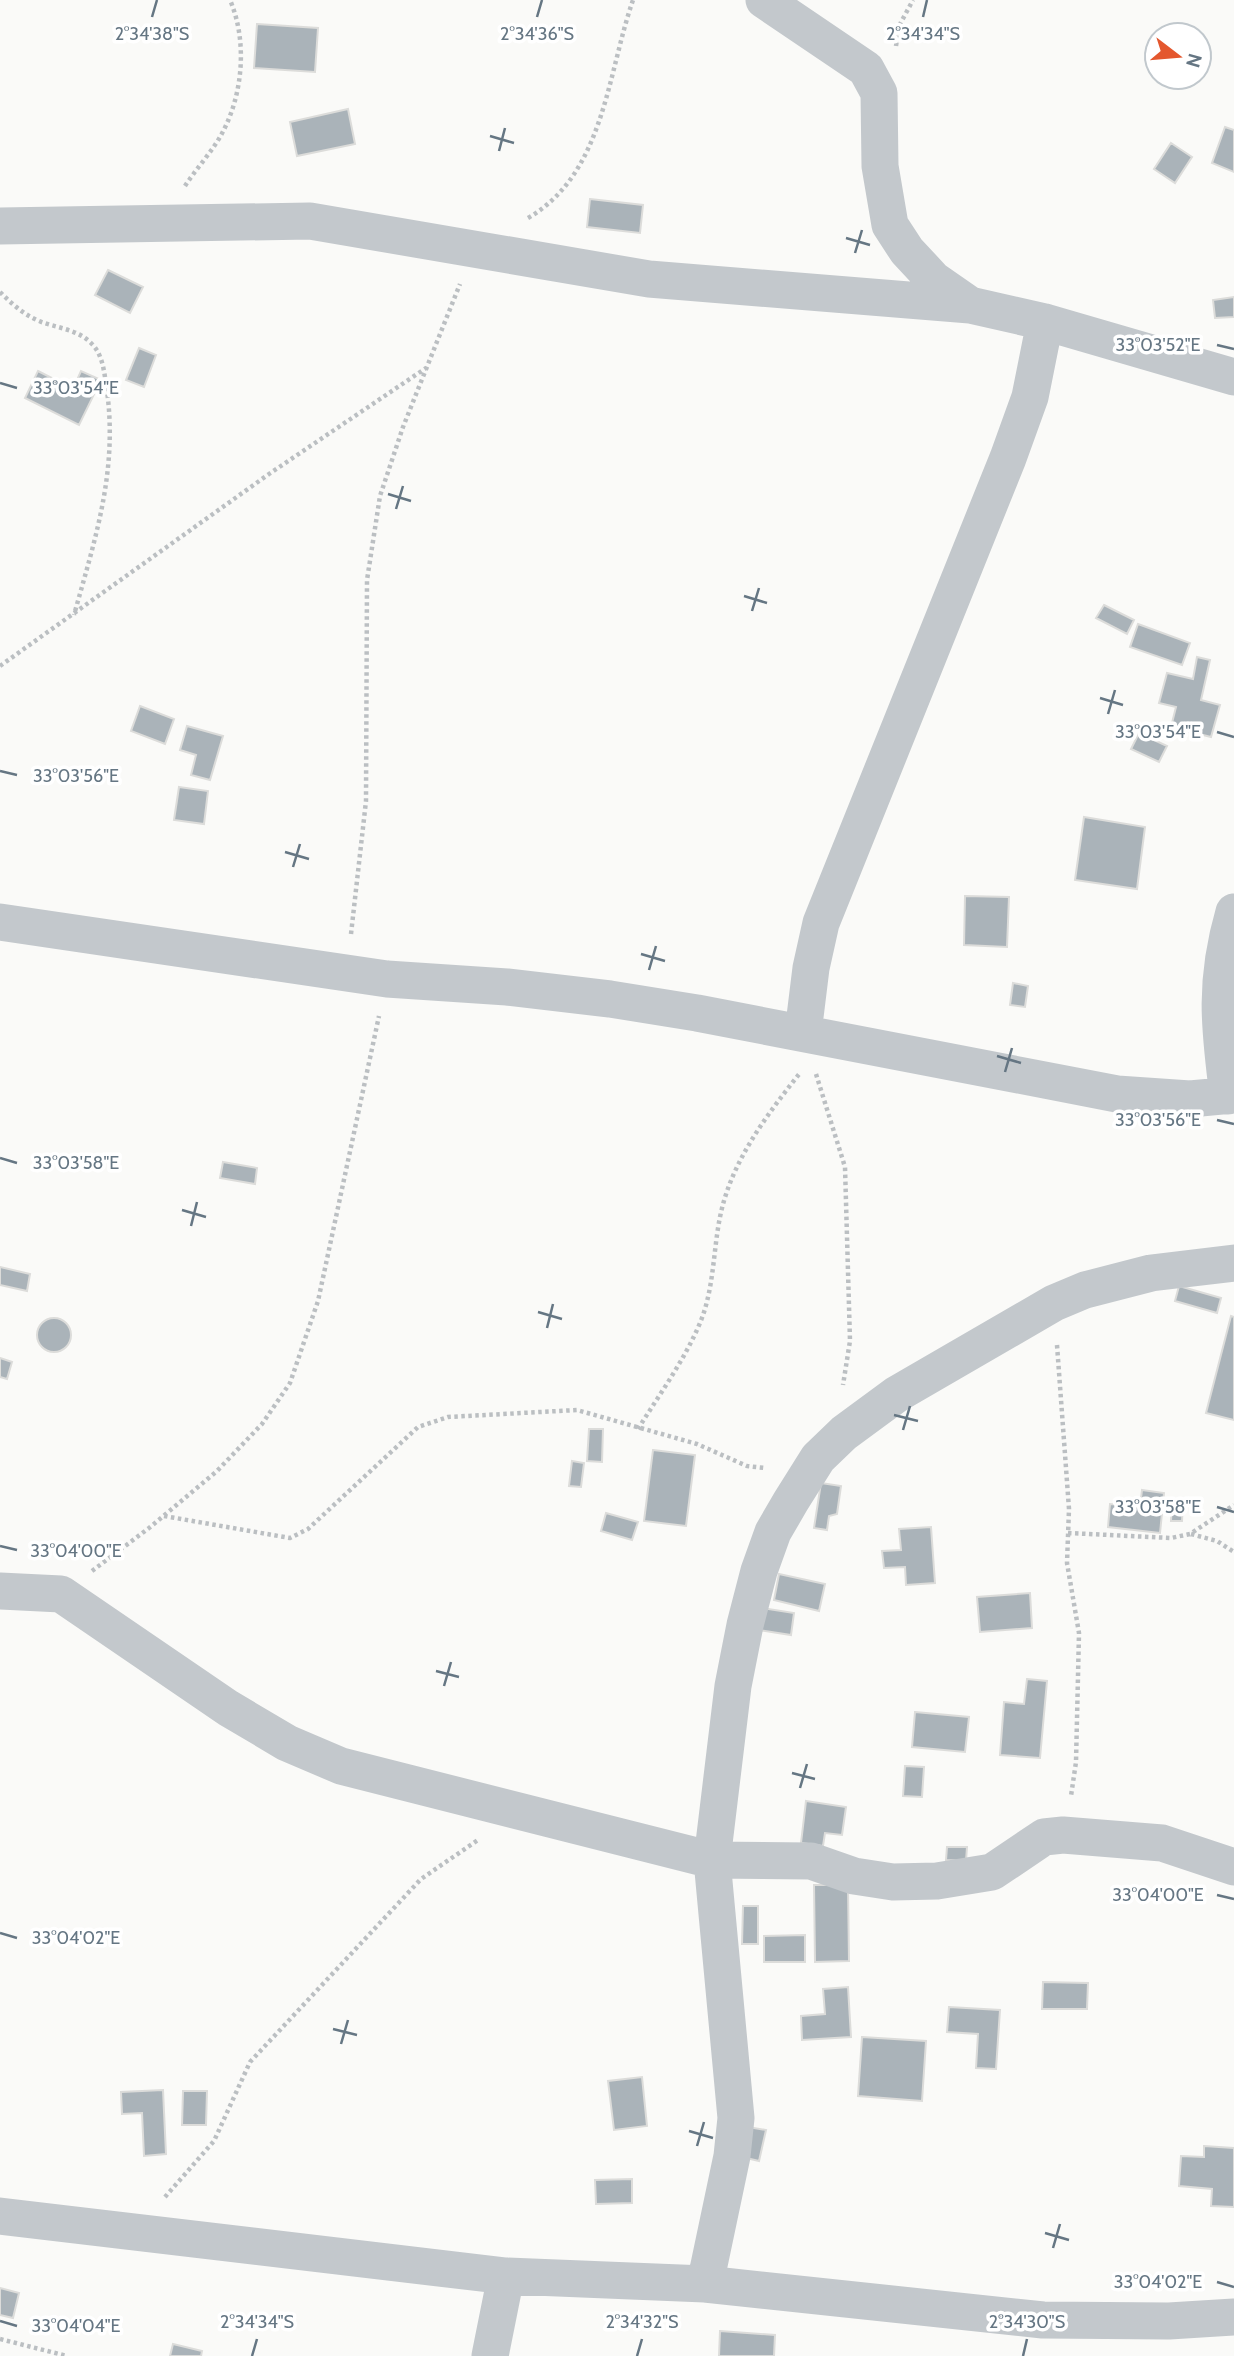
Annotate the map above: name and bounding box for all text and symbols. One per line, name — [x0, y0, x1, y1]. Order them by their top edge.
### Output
north arrow — [1143, 21, 1213, 91]
text: 2°34'38"S — [115, 23, 189, 45]
text: 2°34'36"S — [500, 23, 574, 45]
text: 2°34'34"S — [886, 23, 960, 45]
text: N — [1181, 51, 1207, 70]
text: 33°03'52"E — [1115, 334, 1201, 356]
text: 33°03'54"E — [33, 377, 119, 399]
text: 33°03'54"E — [1115, 721, 1201, 743]
text: 33°03'56"E — [33, 765, 119, 787]
text: 33°03'56"E — [1115, 1109, 1201, 1131]
text: 33°03'58"E — [33, 1152, 119, 1174]
text: 33°03'58"E — [1115, 1496, 1201, 1518]
text: 33°04'00"E — [30, 1540, 122, 1562]
text: 33°04'00"E — [1112, 1884, 1204, 1906]
text: 33°04'02"E — [32, 1927, 120, 1949]
text: 33°04'02"E — [1114, 2271, 1202, 2293]
text: 2°34'34"S — [220, 2311, 294, 2333]
text: 2°34'32"S — [605, 2311, 679, 2333]
text: 2°34'30"S — [989, 2311, 1065, 2333]
text: 33°04'04"E — [31, 2315, 121, 2337]

